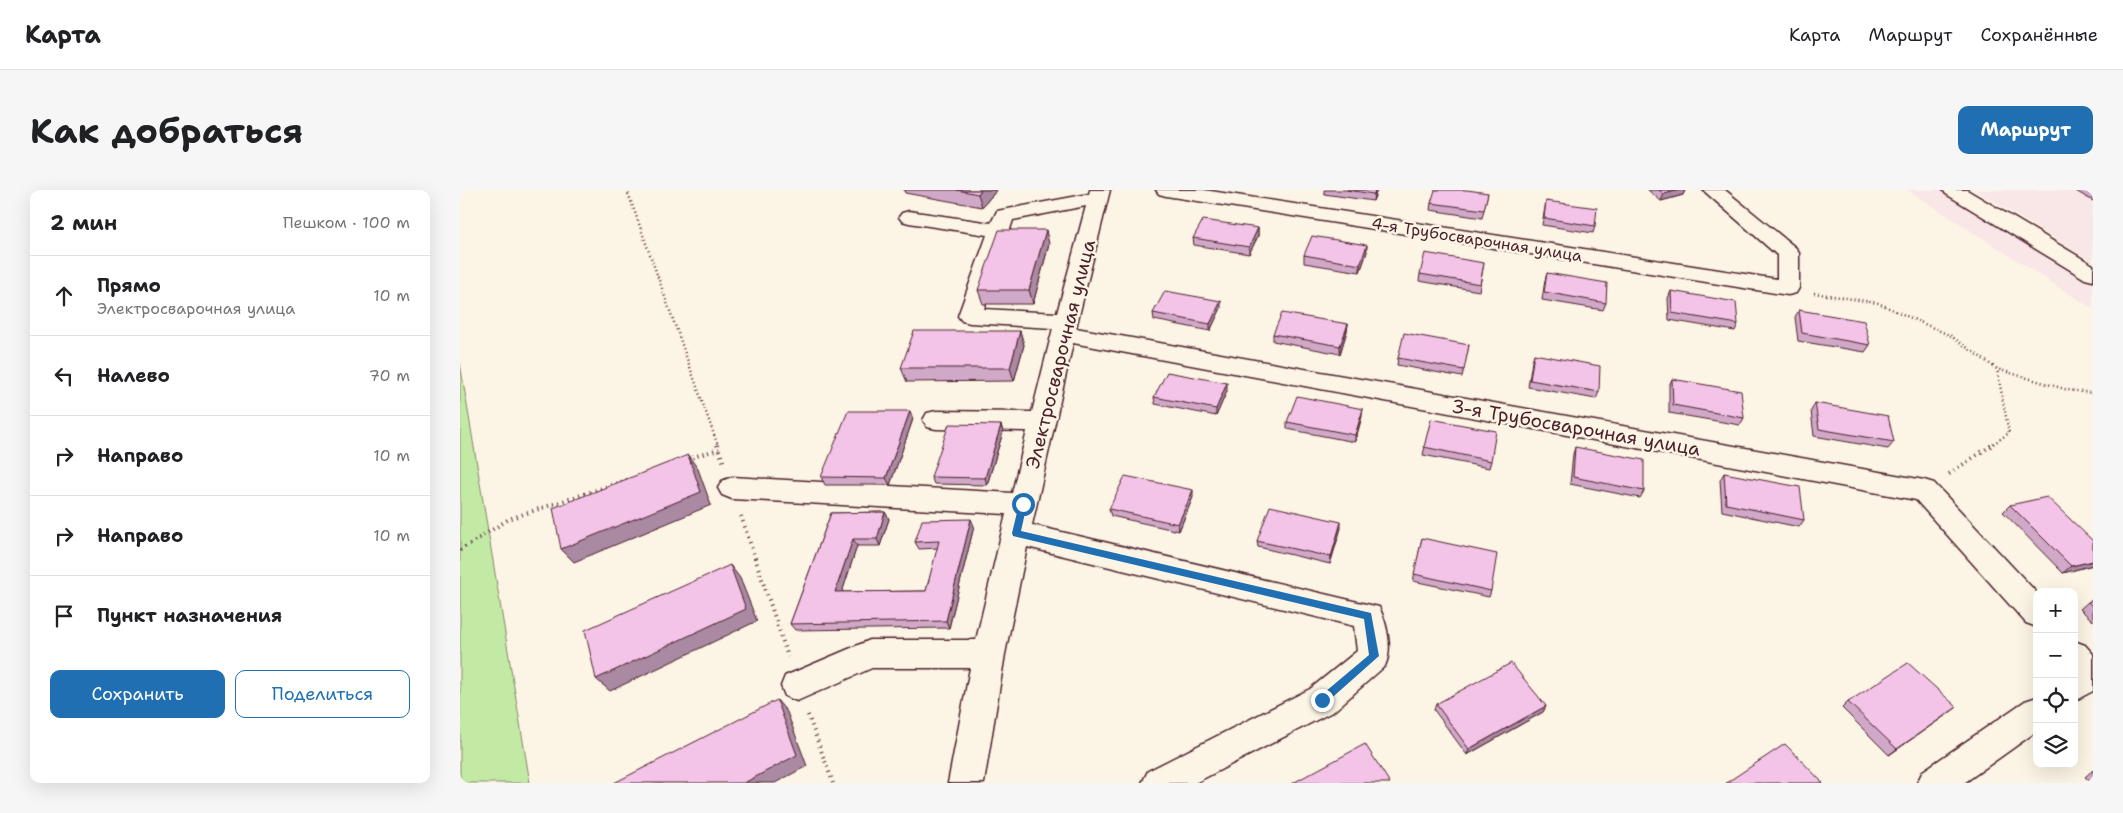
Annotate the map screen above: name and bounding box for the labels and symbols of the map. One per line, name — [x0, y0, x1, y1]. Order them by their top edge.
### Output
street label: 4-я Трубосварочная улица — [1370, 212, 1584, 267]
street label: Электросварочная улица — [1020, 237, 1101, 471]
street label: 3-я Трубосварочная улица — [1449, 393, 1703, 462]
route start — [1012, 493, 1035, 516]
route end — [1311, 689, 1334, 712]

